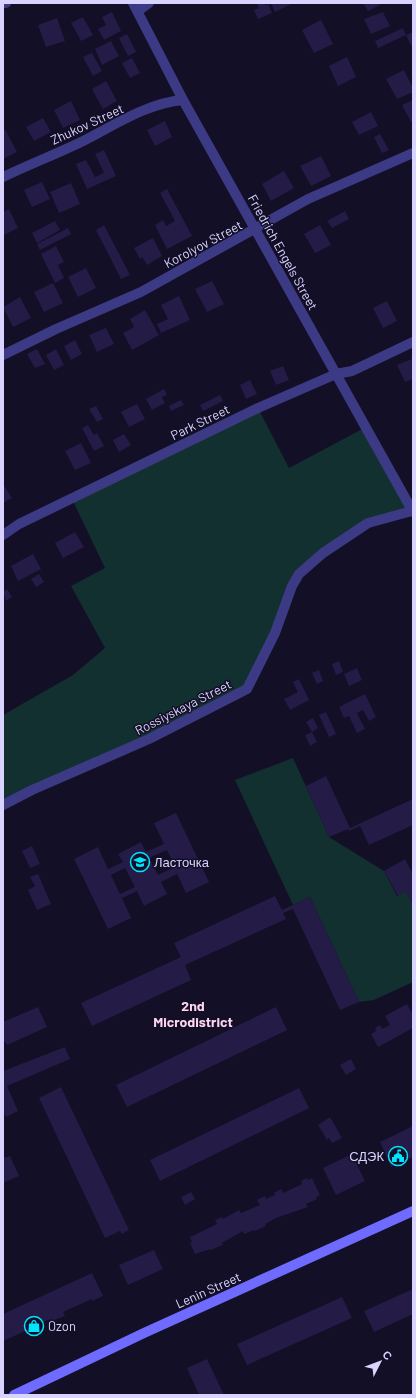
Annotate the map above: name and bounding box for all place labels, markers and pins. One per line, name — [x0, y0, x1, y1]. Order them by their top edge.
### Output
school or university icon: Ласточка — [129, 851, 151, 873]
place label: Ласточка — [154, 854, 210, 870]
public building icon: СДЭК — [387, 1145, 409, 1167]
place label: СДЭК — [349, 1148, 384, 1164]
shop icon: Ozon — [23, 1315, 45, 1337]
place label: Ozon — [48, 1318, 76, 1334]

